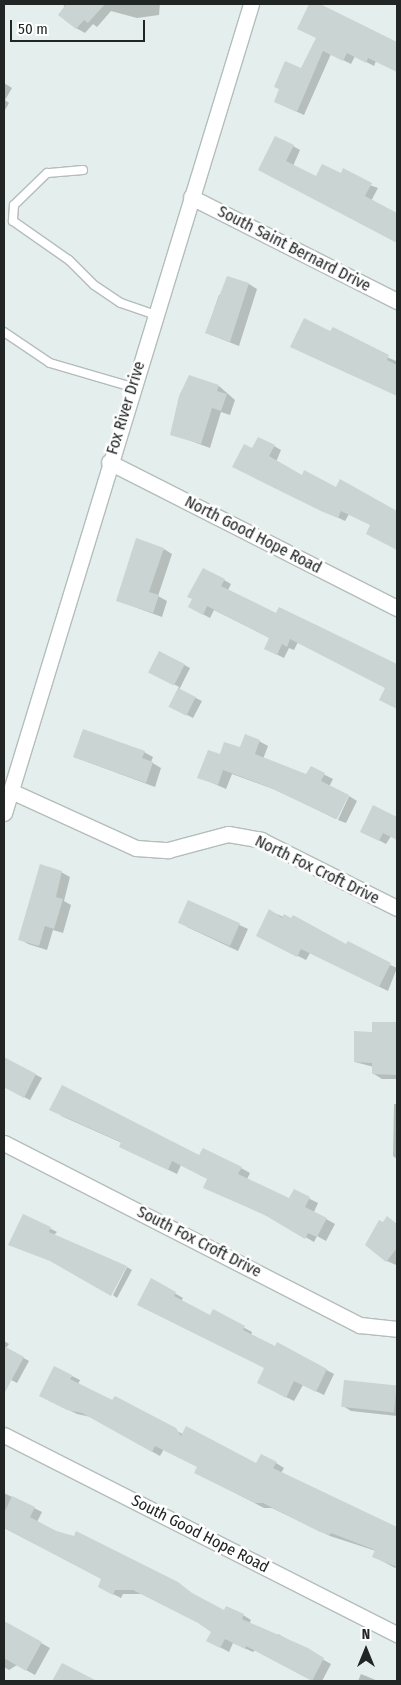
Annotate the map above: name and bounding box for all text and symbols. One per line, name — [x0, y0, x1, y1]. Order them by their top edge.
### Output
scale bar — [12, 10, 148, 42]
text: 50 m — [18, 20, 48, 38]
street label: South Saint Bernard Drive — [214, 202, 374, 296]
street label: Fox River Drive — [103, 359, 149, 457]
street label: North Good Hope Road — [181, 492, 325, 578]
street label: North Fox Croft Drive — [252, 832, 382, 908]
street label: South Fox Croft Drive — [134, 1202, 264, 1282]
street label: South Good Hope Road — [128, 1491, 272, 1577]
north arrow — [341, 1625, 391, 1675]
text: N — [362, 1626, 370, 1643]

